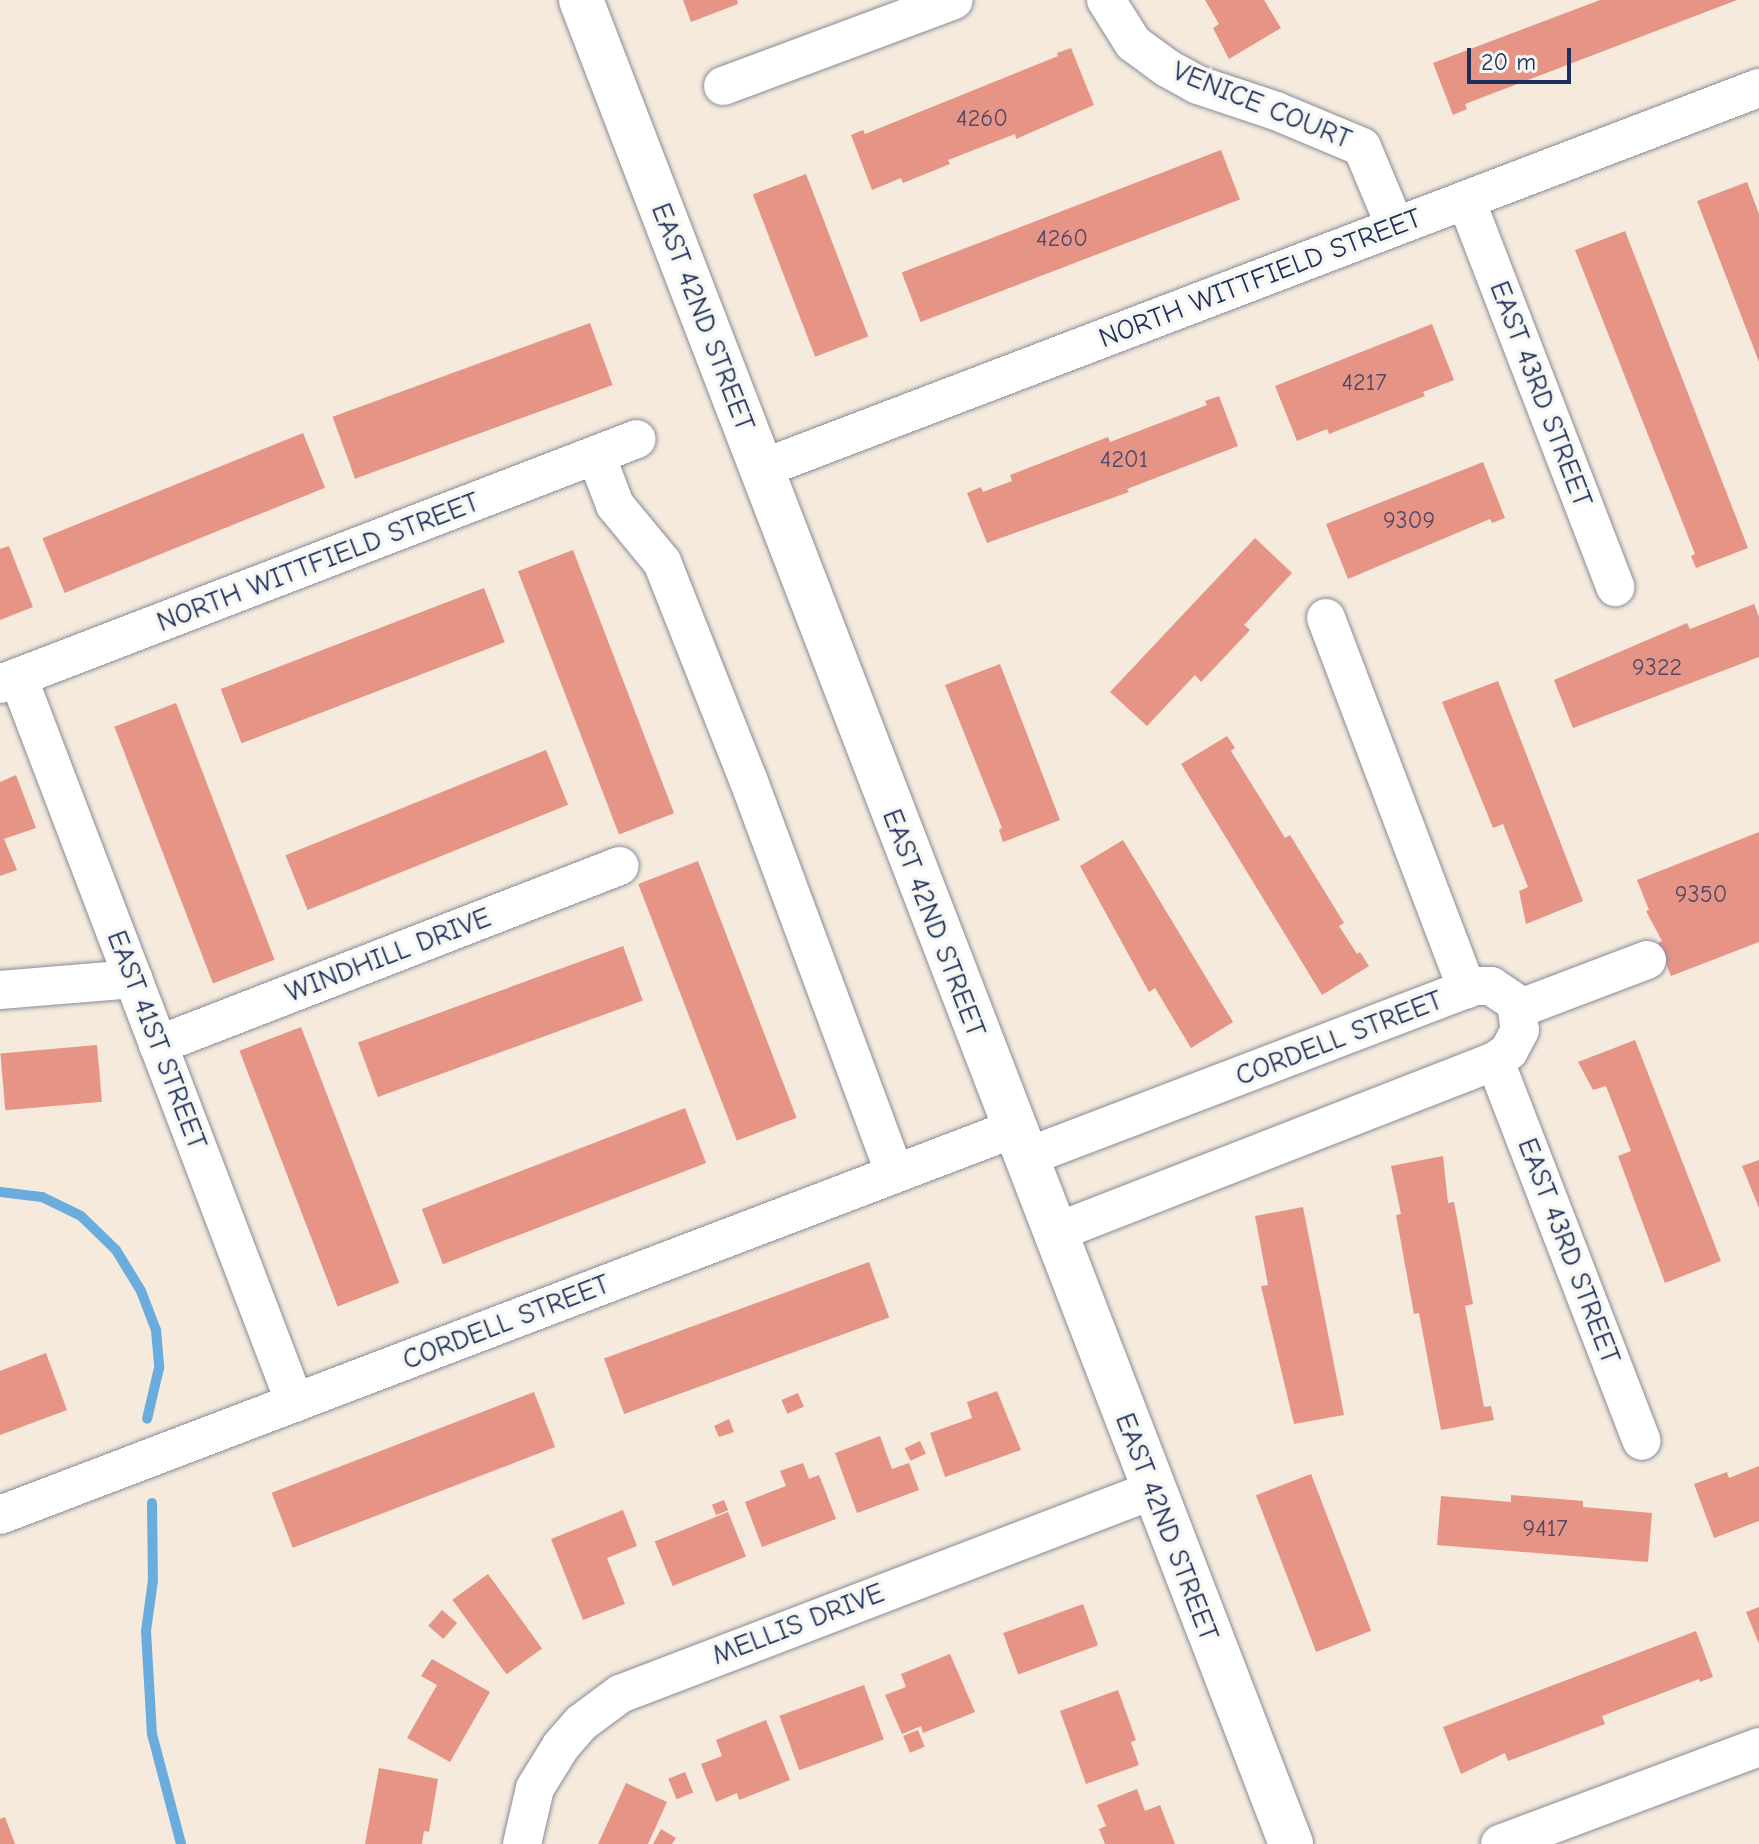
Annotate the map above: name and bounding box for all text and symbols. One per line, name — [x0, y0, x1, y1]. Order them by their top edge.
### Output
scale bar — [1471, 32, 1575, 82]
text: 20 m — [1481, 48, 1536, 76]
street label: VENICE COURT — [1168, 54, 1356, 156]
house number: 4260 — [956, 105, 1008, 133]
street label: EAST 42ND STREET — [644, 198, 762, 436]
street label: NORTH WITTFIELD STREET — [1094, 201, 1426, 355]
house number: 4260 — [1036, 225, 1088, 253]
street label: EAST 43RD STREET — [1482, 276, 1600, 512]
house number: 4217 — [1341, 369, 1387, 397]
house number: 4201 — [1100, 446, 1148, 474]
street label: NORTH WITTFIELD STREET — [152, 485, 484, 639]
house number: 9309 — [1383, 507, 1435, 535]
house number: 9322 — [1632, 654, 1682, 682]
street label: EAST 42ND STREET — [875, 804, 993, 1042]
house number: 9350 — [1675, 881, 1727, 909]
street label: WINDHILL DRIVE — [281, 900, 495, 1010]
street label: EAST 41ST STREET — [100, 926, 214, 1154]
street label: CORDELL STREET — [1231, 983, 1447, 1093]
street label: EAST 43RD STREET — [1510, 1133, 1628, 1369]
street label: CORDELL STREET — [398, 1267, 614, 1377]
street label: EAST 42ND STREET — [1108, 1408, 1226, 1646]
house number: 9417 — [1522, 1515, 1568, 1543]
street label: MELLIS DRIVE — [707, 1576, 889, 1672]

